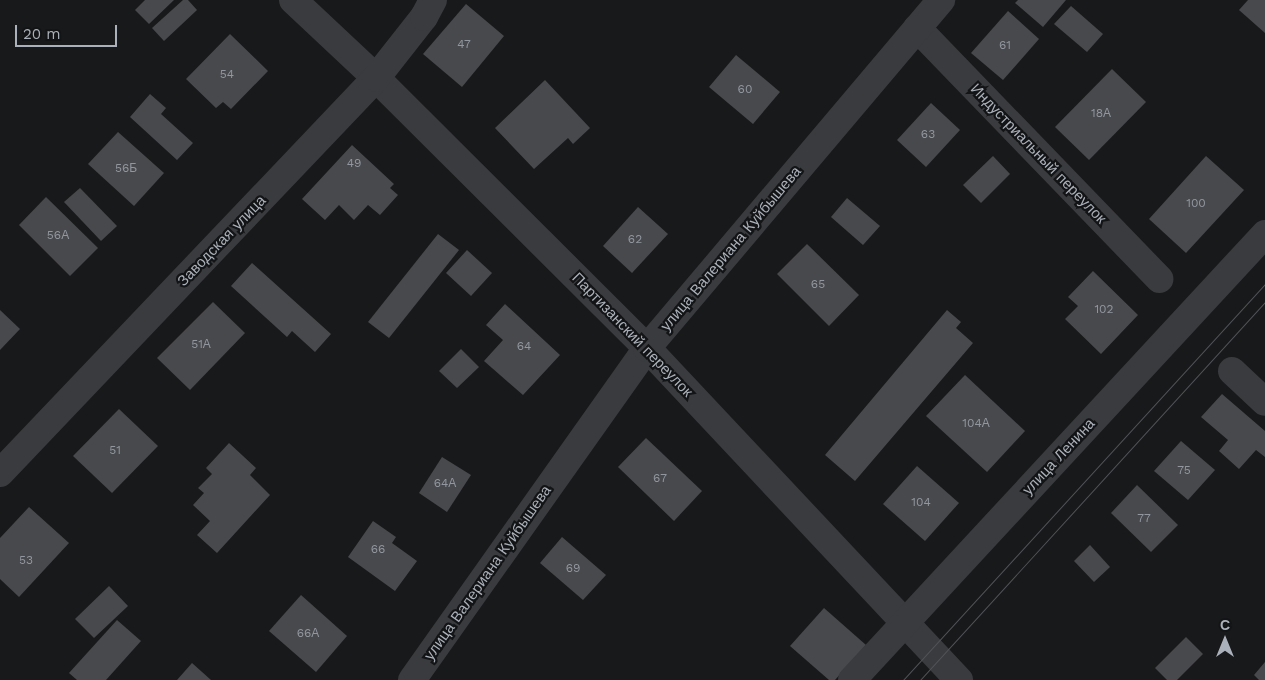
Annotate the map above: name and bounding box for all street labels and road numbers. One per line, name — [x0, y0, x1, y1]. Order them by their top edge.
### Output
street label: Индустриальный переулок — [966, 80, 1110, 228]
street label: улица Валериана Куйбышева — [657, 163, 805, 335]
street label: Заводская улица — [174, 192, 270, 290]
street label: Партизанский переулок — [568, 269, 696, 401]
street label: улица Ленина — [1019, 415, 1099, 499]
street label: улица Валериана Куйбышева — [421, 482, 555, 664]

